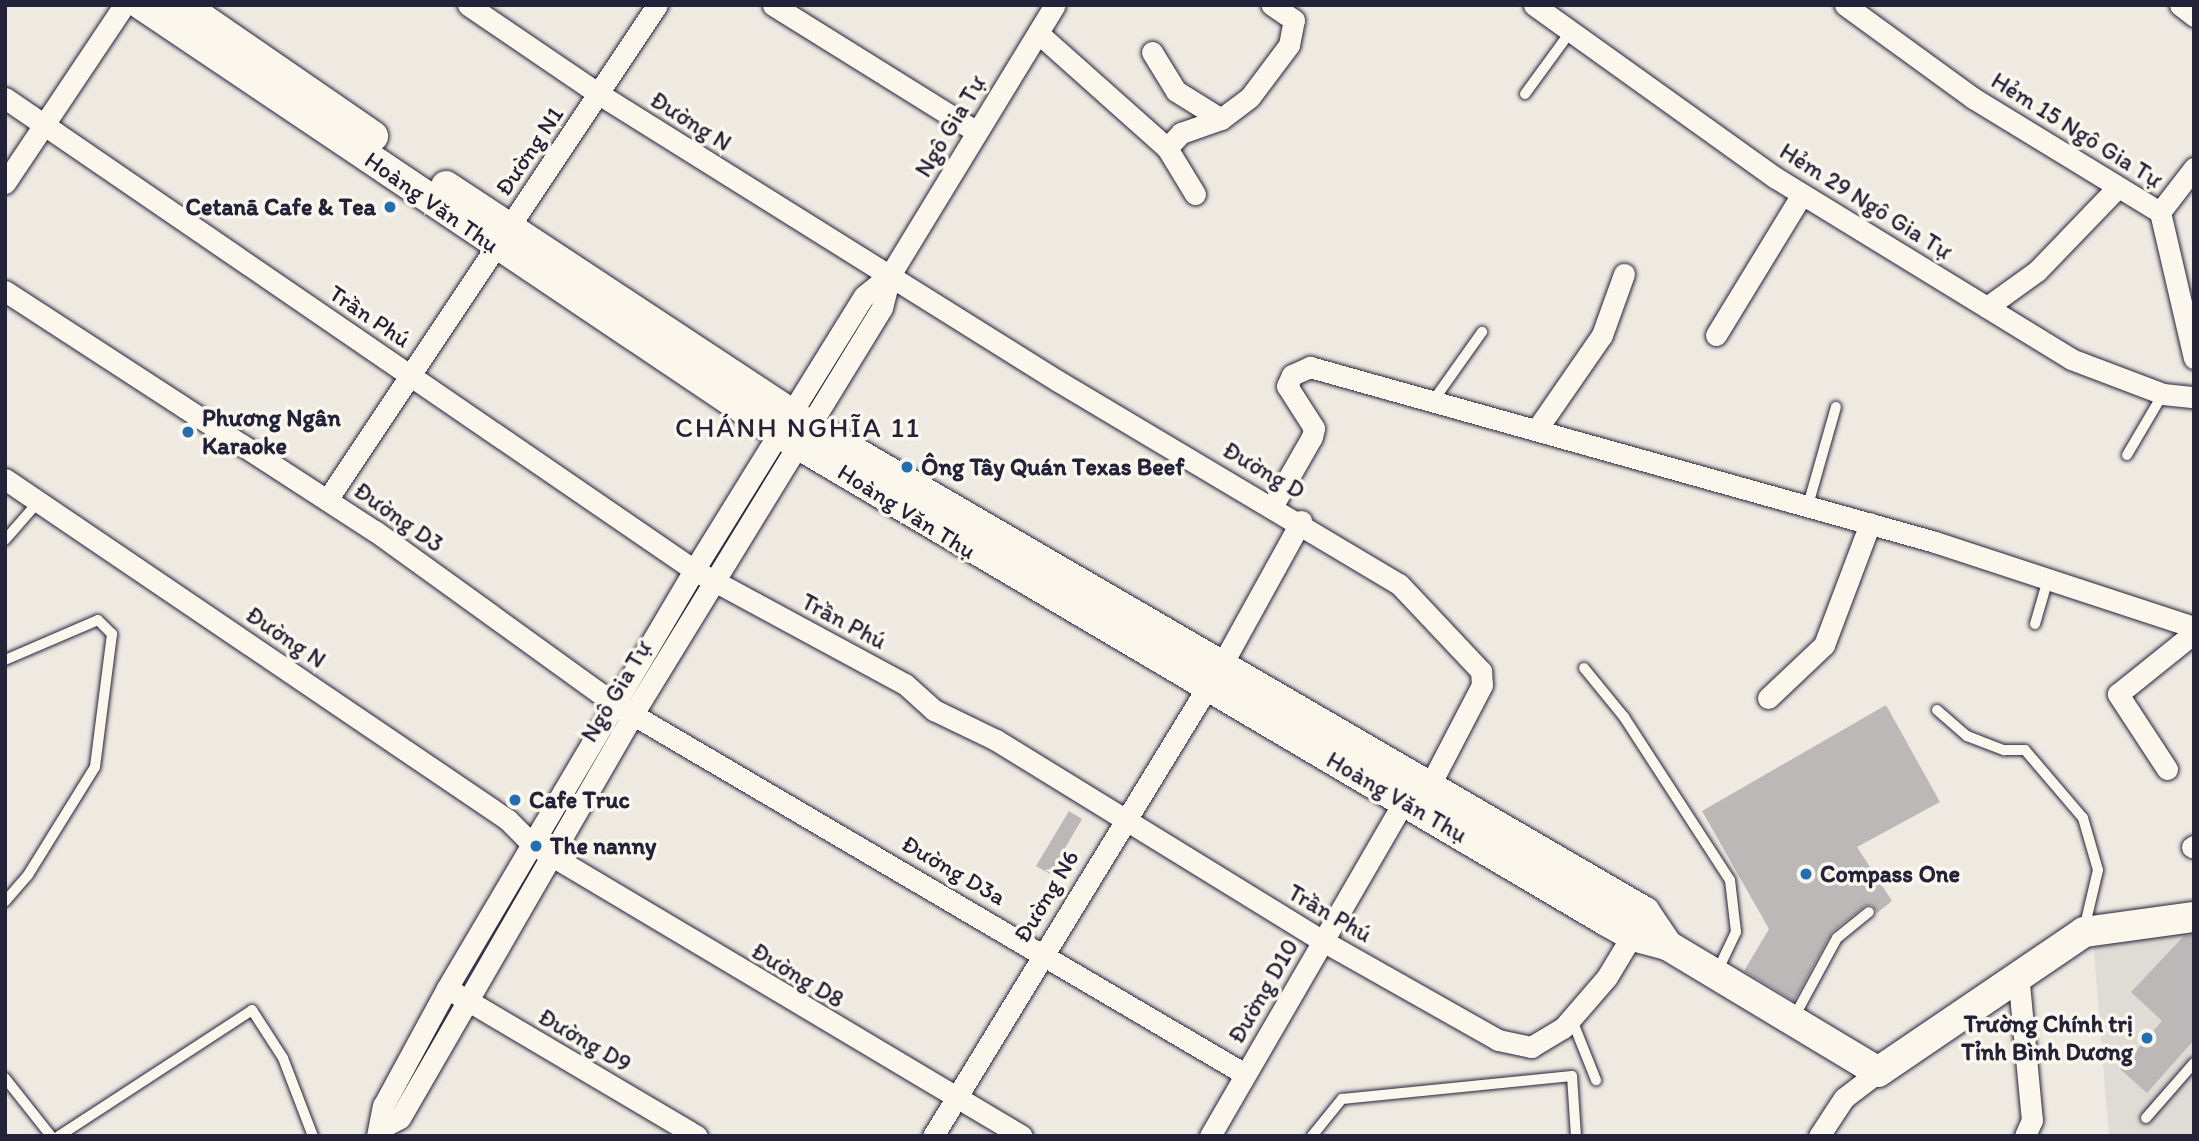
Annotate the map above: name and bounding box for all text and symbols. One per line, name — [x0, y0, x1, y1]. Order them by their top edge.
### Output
street label: Hẻm 15 Ngô Gia Tự — [1987, 66, 2167, 194]
street label: Ngô Gia Tự — [909, 71, 991, 181]
street label: Đường N — [645, 85, 737, 157]
street label: Đường N1 — [489, 101, 569, 201]
street label: Hẻm 29 Ngô Gia Tự — [1775, 137, 1957, 265]
street label: Hoàng Văn Thụ — [360, 145, 504, 259]
place label: Cetanā Cafe & Tea — [189, 193, 376, 221]
marker: Cetanā Cafe & Tea — [382, 199, 398, 215]
street label: Trần Phú — [324, 278, 416, 354]
place label: Phương Ngân Karaoke — [202, 404, 340, 460]
district label: CHÁNH NGHĨA 11 — [677, 410, 919, 444]
marker: Phương Ngân Karaoke — [180, 424, 196, 440]
street label: Đường D — [1218, 435, 1310, 505]
place label: Ông Tây Quán Texas Beef — [921, 453, 1181, 481]
street label: Hoàng Văn Thụ — [833, 457, 981, 565]
marker: Ông Tây Quán Texas Beef — [899, 459, 915, 475]
street label: Đường D3 — [349, 476, 449, 558]
street label: Trần Phú — [796, 587, 892, 655]
street label: Đường N — [241, 600, 331, 674]
street label: Ngô Gia Tự — [575, 636, 657, 746]
street label: Hoàng Văn Thụ — [1322, 745, 1472, 849]
place label: Cafe Truc — [529, 786, 628, 814]
marker: Cafe Truc — [507, 792, 523, 808]
street label: Đường D3a — [897, 829, 1011, 911]
place label: The nanny — [550, 832, 657, 860]
marker: The nanny — [528, 838, 544, 854]
street label: Đường N6 — [1007, 845, 1085, 947]
place label: Compass One — [1820, 860, 1961, 888]
marker: Compass One — [1798, 866, 1814, 882]
street label: Trần Phú — [1283, 877, 1377, 949]
street label: Đường D10 — [1222, 934, 1304, 1048]
street label: Đường D8 — [746, 936, 850, 1014]
street label: Đường D9 — [533, 1002, 637, 1078]
place label: Trường Chính trị Tỉnh Bình Dương — [1961, 1010, 2133, 1066]
marker: Trường Chính trị Tỉnh Bình Dương — [2139, 1030, 2155, 1046]

